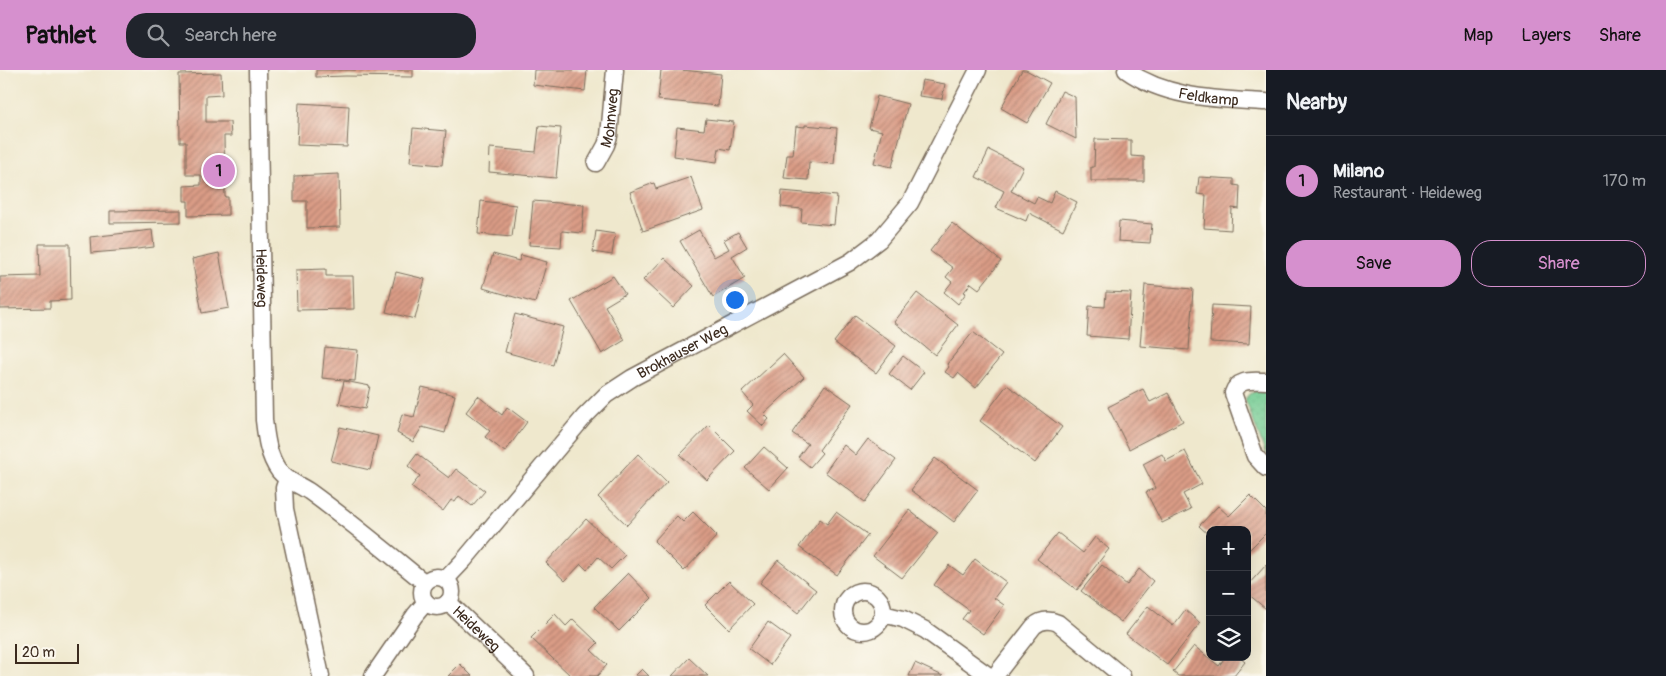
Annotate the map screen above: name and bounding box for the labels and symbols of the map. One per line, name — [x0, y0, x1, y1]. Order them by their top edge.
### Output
street label: Feldkamp — [1177, 84, 1239, 110]
street label: Mohnweg — [597, 88, 623, 150]
pin: 1 — [203, 152, 235, 190]
street label: Heideweg — [251, 248, 271, 308]
your location — [722, 287, 748, 313]
street label: Brokhauser Weg — [634, 320, 731, 383]
street label: Heideweg — [448, 602, 504, 656]
scale bar — [15, 641, 79, 664]

